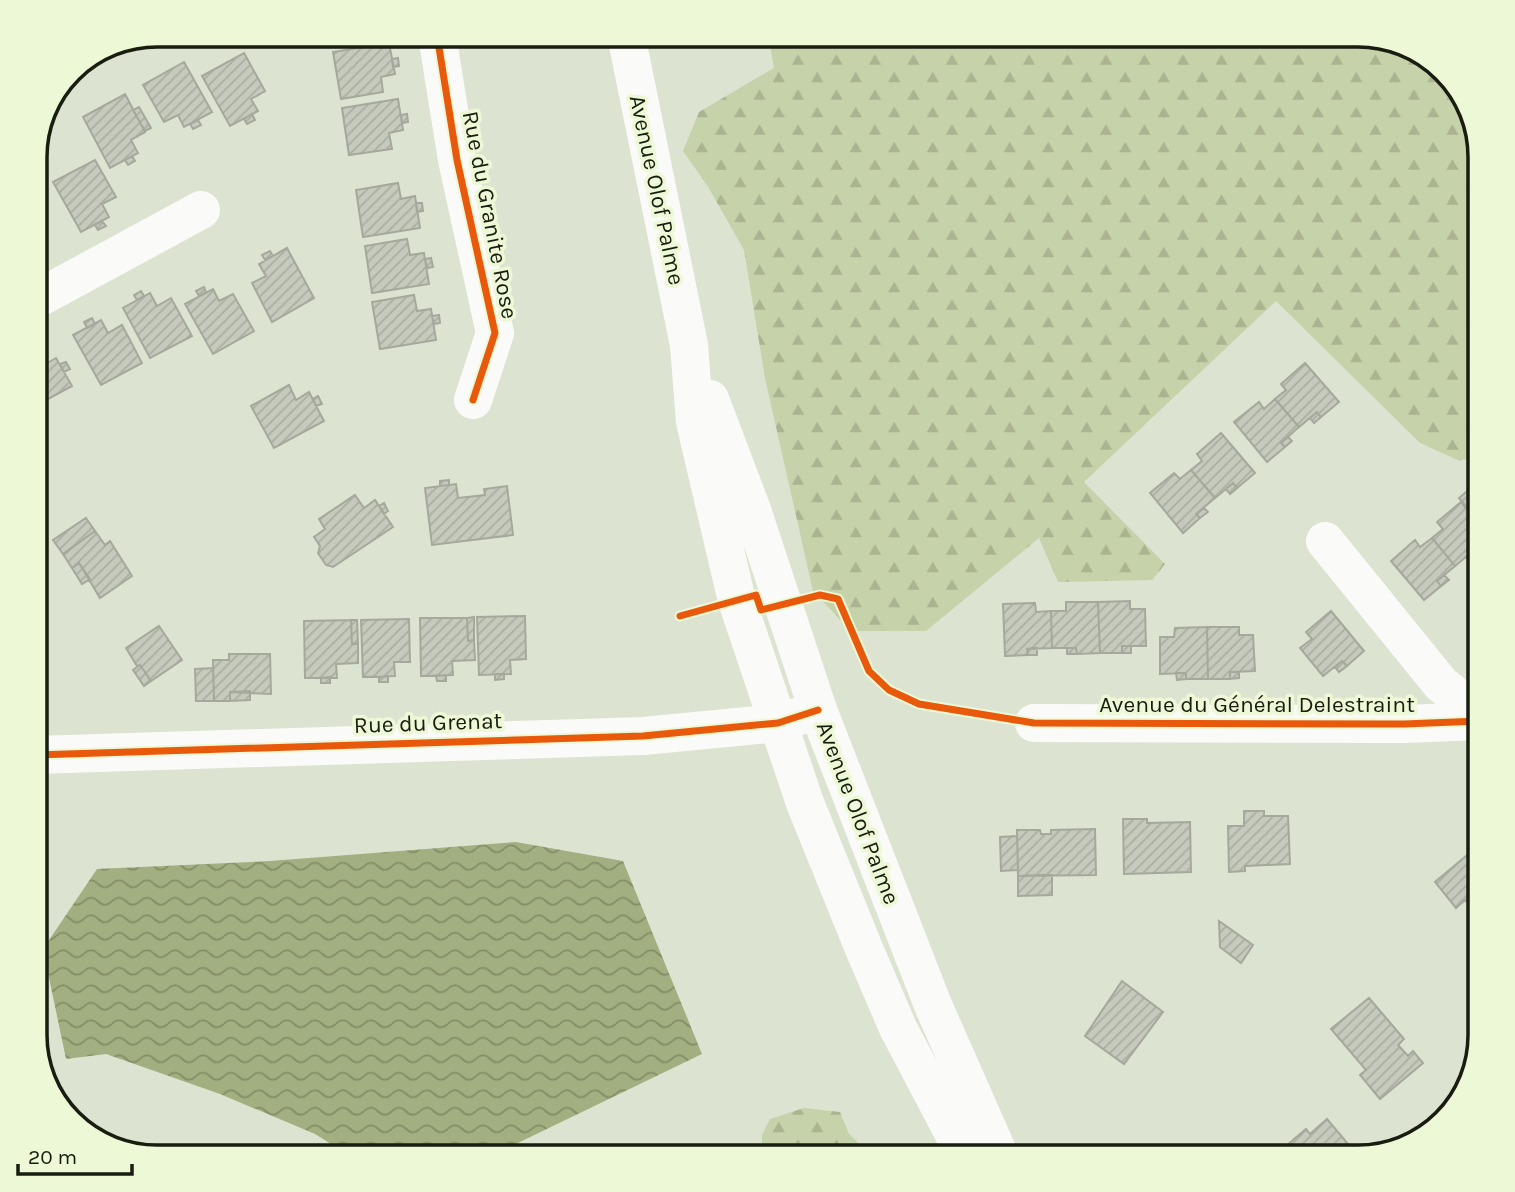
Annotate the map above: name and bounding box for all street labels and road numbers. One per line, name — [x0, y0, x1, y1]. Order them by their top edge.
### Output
street label: Avenue Olof Palme — [624, 93, 690, 287]
street label: Rue du Granite Rose — [457, 109, 523, 321]
street label: Avenue du Général Delestraint — [1099, 691, 1415, 718]
street label: Rue du Grenat — [353, 707, 503, 739]
street label: Avenue Olof Palme — [811, 718, 905, 908]

